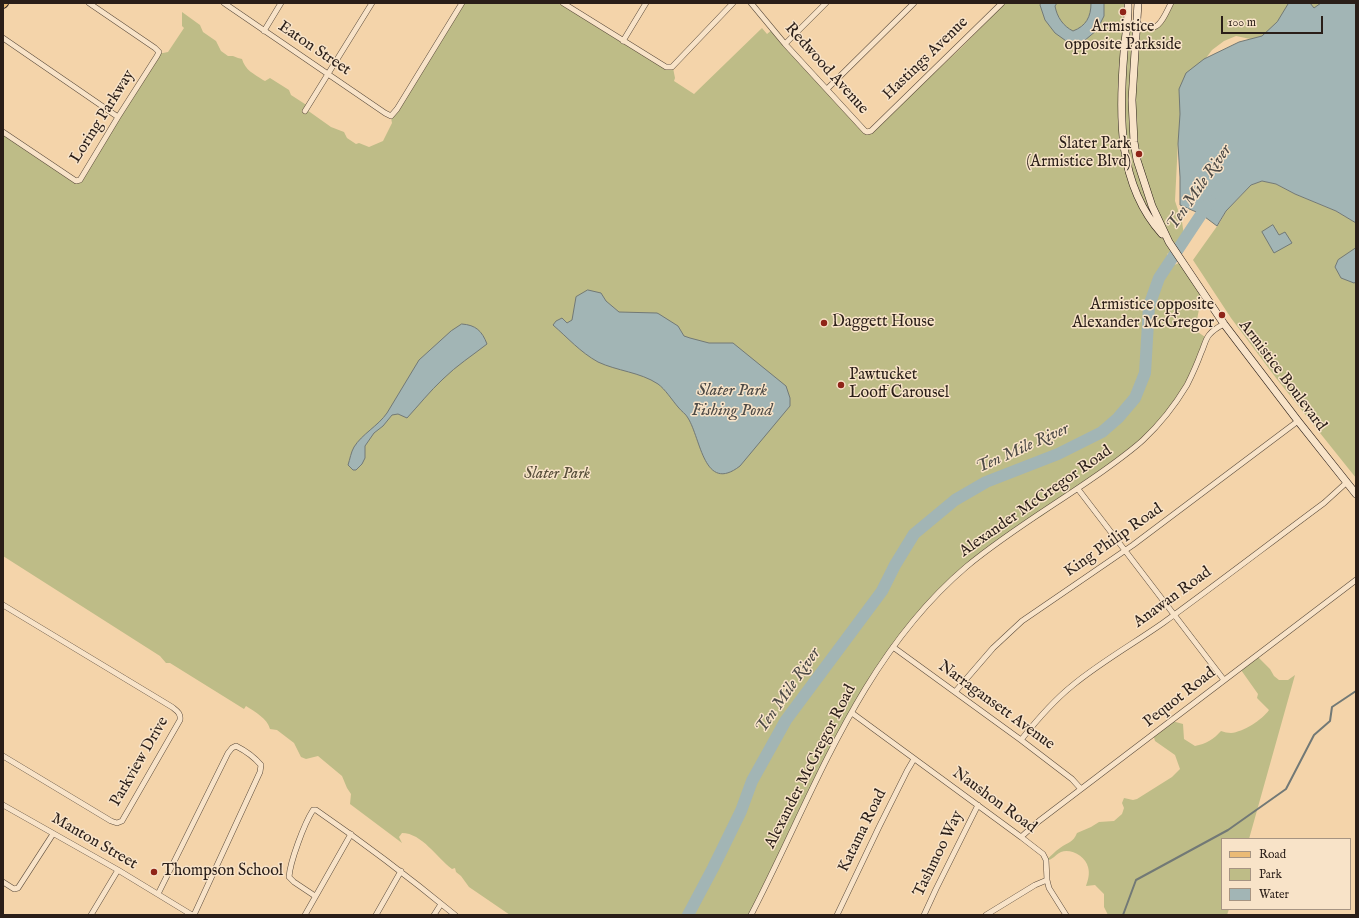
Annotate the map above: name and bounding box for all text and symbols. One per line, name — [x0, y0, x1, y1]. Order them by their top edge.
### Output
marker: Armistice opposite Parkside — [1118, 7, 1128, 17]
scale bar — [1223, 8, 1325, 34]
street label: Hastings Avenue — [879, 13, 973, 105]
text: 100 m — [1228, 15, 1256, 30]
street label: Eaton Street — [274, 18, 354, 80]
place label: Armistice opposite Parkside — [1065, 18, 1181, 56]
street label: Redwood Avenue — [780, 19, 872, 119]
street label: Loring Parkway — [67, 67, 139, 167]
place label: Slater Park (Armistice Blvd) — [1026, 135, 1131, 173]
water label: Ten Mile River — [1163, 141, 1237, 235]
marker: Slater Park (Armistice Blvd) — [1134, 149, 1144, 159]
place label: Armistice opposite Alexander McGregor — [1072, 296, 1214, 334]
marker: Armistice opposite Alexander McGregor — [1217, 310, 1227, 320]
place label: Daggett House — [832, 313, 934, 333]
street label: Armistice Boulevard — [1234, 317, 1330, 435]
marker: Daggett House — [819, 318, 829, 328]
place label: Pawtucket Looff Carousel — [849, 366, 949, 404]
marker: Pawtucket Looff Carousel — [836, 380, 846, 390]
water label: Slater Park Fishing Pond — [691, 382, 773, 422]
water label: Ten Mile River — [973, 419, 1073, 479]
street label: Alexander McGregor Road — [956, 442, 1116, 562]
park label: Slater Park — [524, 465, 590, 485]
street label: King Philip Road — [1061, 500, 1167, 582]
street label: Anawan Road — [1130, 563, 1216, 633]
water label: Ten Mile River — [752, 644, 826, 738]
street label: Narragansett Avenue — [934, 657, 1058, 755]
street label: Pequot Road — [1140, 664, 1220, 732]
street label: Alexander McGregor Road — [761, 682, 861, 852]
street label: Parkview Drive — [107, 714, 173, 810]
street label: Naushon Road — [948, 764, 1040, 838]
street label: Katama Road — [835, 786, 891, 876]
street label: Tashmoo Way — [910, 808, 968, 900]
street label: Manton Street — [48, 810, 140, 874]
legend — [1221, 838, 1351, 910]
text: Road — [1259, 847, 1286, 862]
place label: Thompson School — [162, 862, 283, 882]
marker: Thompson School — [149, 867, 159, 877]
text: Park — [1259, 867, 1282, 882]
text: Water — [1259, 887, 1289, 902]

